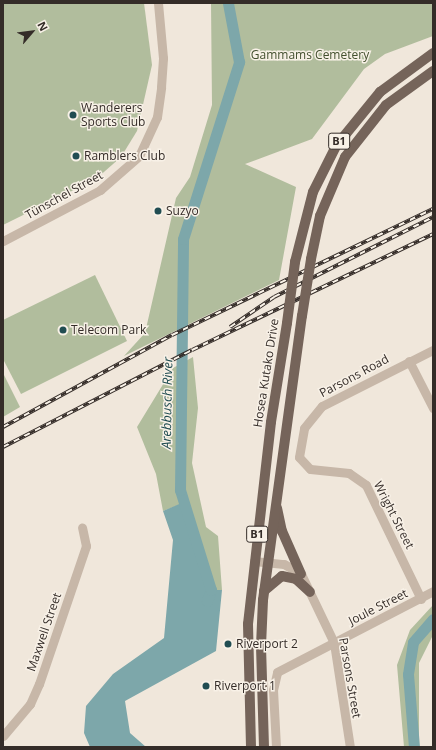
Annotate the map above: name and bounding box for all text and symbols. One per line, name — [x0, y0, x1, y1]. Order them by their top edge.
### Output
north arrow — [12, 12, 52, 52]
text: N — [34, 19, 52, 34]
park label: Gammams Cemetery — [251, 48, 369, 62]
place label: Wanderers Sports Club — [81, 101, 145, 129]
marker: Wanderers Sports Club — [68, 110, 78, 120]
road number: B1 — [328, 132, 350, 150]
place label: Ramblers Club — [84, 149, 165, 163]
marker: Ramblers Club — [71, 151, 81, 161]
street label: Tünschel Street — [23, 168, 105, 222]
place label: Suzyo — [166, 204, 199, 218]
marker: Suzyo — [153, 206, 163, 216]
street label: Hosea Kutako Drive — [250, 318, 282, 428]
place label: Telecom Park — [71, 323, 146, 337]
marker: Telecom Park — [58, 325, 68, 335]
street label: Parsons Road — [317, 352, 391, 400]
water label: Arebbusch River — [158, 357, 176, 449]
street label: Wright Street — [371, 479, 417, 551]
road number: B1 — [246, 525, 268, 543]
street label: Joule Street — [346, 586, 410, 628]
street label: Maxwell Street — [24, 591, 64, 673]
place label: Riverport 2 — [236, 637, 298, 651]
street label: Parsons Street — [336, 637, 364, 719]
marker: Riverport 2 — [223, 639, 233, 649]
place label: Riverport 1 — [214, 679, 276, 693]
marker: Riverport 1 — [201, 681, 211, 691]

